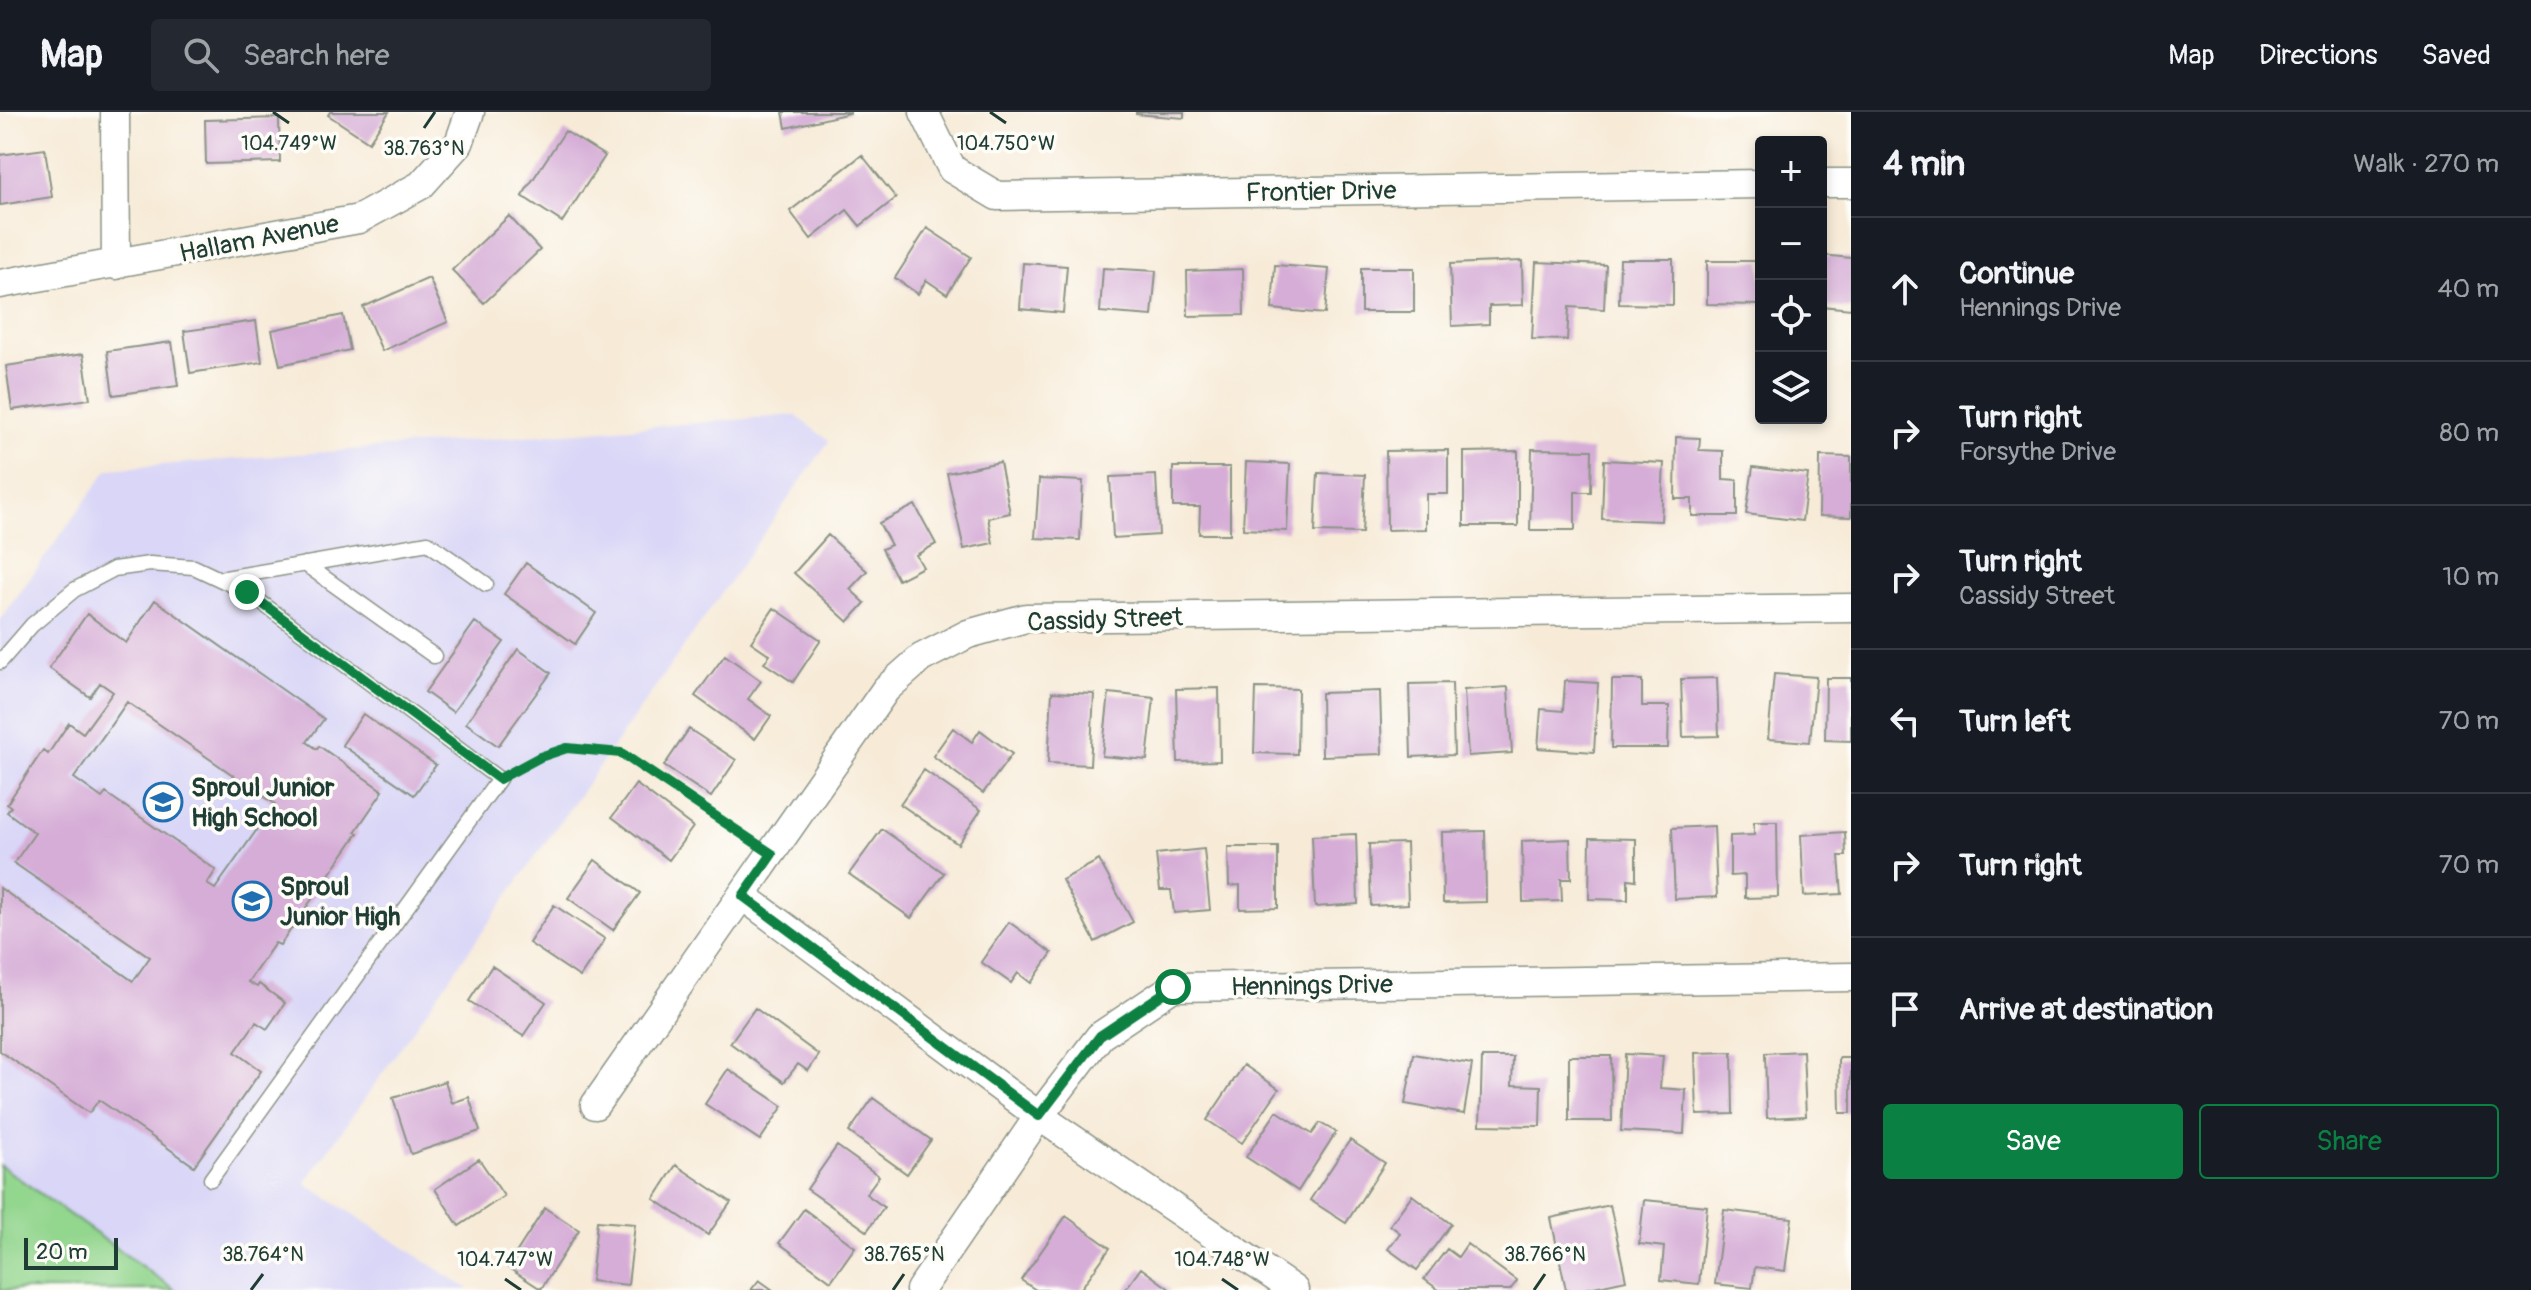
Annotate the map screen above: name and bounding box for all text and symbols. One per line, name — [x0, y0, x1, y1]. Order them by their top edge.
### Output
search box — [151, 19, 711, 91]
text: Map — [40, 31, 103, 79]
icon: search — [179, 33, 223, 77]
text: Search here — [243, 37, 390, 74]
text: Map — [2168, 38, 2215, 73]
text: Directions — [2259, 38, 2378, 73]
text: Saved — [2422, 38, 2491, 73]
text: 104.749°W — [241, 131, 337, 156]
text: 104.750°W — [957, 131, 1055, 156]
text: 38.763°N — [383, 136, 465, 161]
map controls — [1755, 136, 1827, 424]
button: + — [1755, 136, 1827, 208]
text: 4 min — [1883, 143, 1965, 186]
text: Walk · 270 m — [2353, 148, 2499, 180]
street label: Frontier Drive — [1245, 175, 1397, 209]
street label: Hallam Avenue — [177, 208, 342, 270]
button: − — [1755, 208, 1827, 280]
text: Continue — [1959, 255, 2074, 292]
icon: ahead — [1883, 267, 1927, 311]
text: 40 m — [2437, 273, 2499, 305]
button: locate — [1755, 280, 1827, 352]
text: Hennings Drive — [1959, 292, 2121, 324]
button: layers — [1755, 352, 1827, 424]
text: Turn right — [1959, 399, 2082, 436]
icon: right — [1883, 411, 1927, 455]
text: 80 m — [2439, 417, 2499, 449]
text: Forsythe Drive — [1959, 436, 2116, 468]
text: Turn right — [1959, 543, 2082, 580]
icon: right — [1883, 555, 1927, 599]
text: 10 m — [2442, 561, 2499, 593]
route end — [229, 574, 265, 610]
text: Cassidy Street — [1959, 580, 2115, 612]
street label: Cassidy Street — [1027, 601, 1184, 639]
icon: left — [1883, 699, 1927, 743]
text: Turn left — [1959, 703, 2070, 740]
text: 70 m — [2439, 705, 2499, 737]
place label: Sproul Junior High School — [191, 772, 335, 834]
school or university icon: Sproul Junior High School — [142, 781, 184, 823]
icon: right — [1883, 843, 1927, 887]
text: Turn right — [1959, 847, 2082, 884]
text: 70 m — [2439, 849, 2499, 881]
place label: Sproul Junior High — [280, 871, 400, 933]
school or university icon: Sproul Junior High — [231, 880, 273, 922]
route start — [1155, 969, 1191, 1005]
street label: Hennings Drive — [1231, 969, 1394, 1003]
icon: arrive — [1883, 987, 1927, 1031]
text: Arrive at destination — [1959, 991, 2213, 1028]
button: Save — [1883, 1104, 2183, 1179]
button: Share — [2199, 1104, 2499, 1179]
scale bar — [24, 1234, 118, 1270]
text: 20 m — [36, 1238, 88, 1266]
text: 38.764°N — [222, 1242, 304, 1267]
text: 38.765°N — [864, 1242, 944, 1267]
text: 38.766°N — [1504, 1242, 1586, 1267]
text: 104.747°W — [457, 1247, 553, 1272]
text: 104.748°W — [1174, 1247, 1270, 1272]

